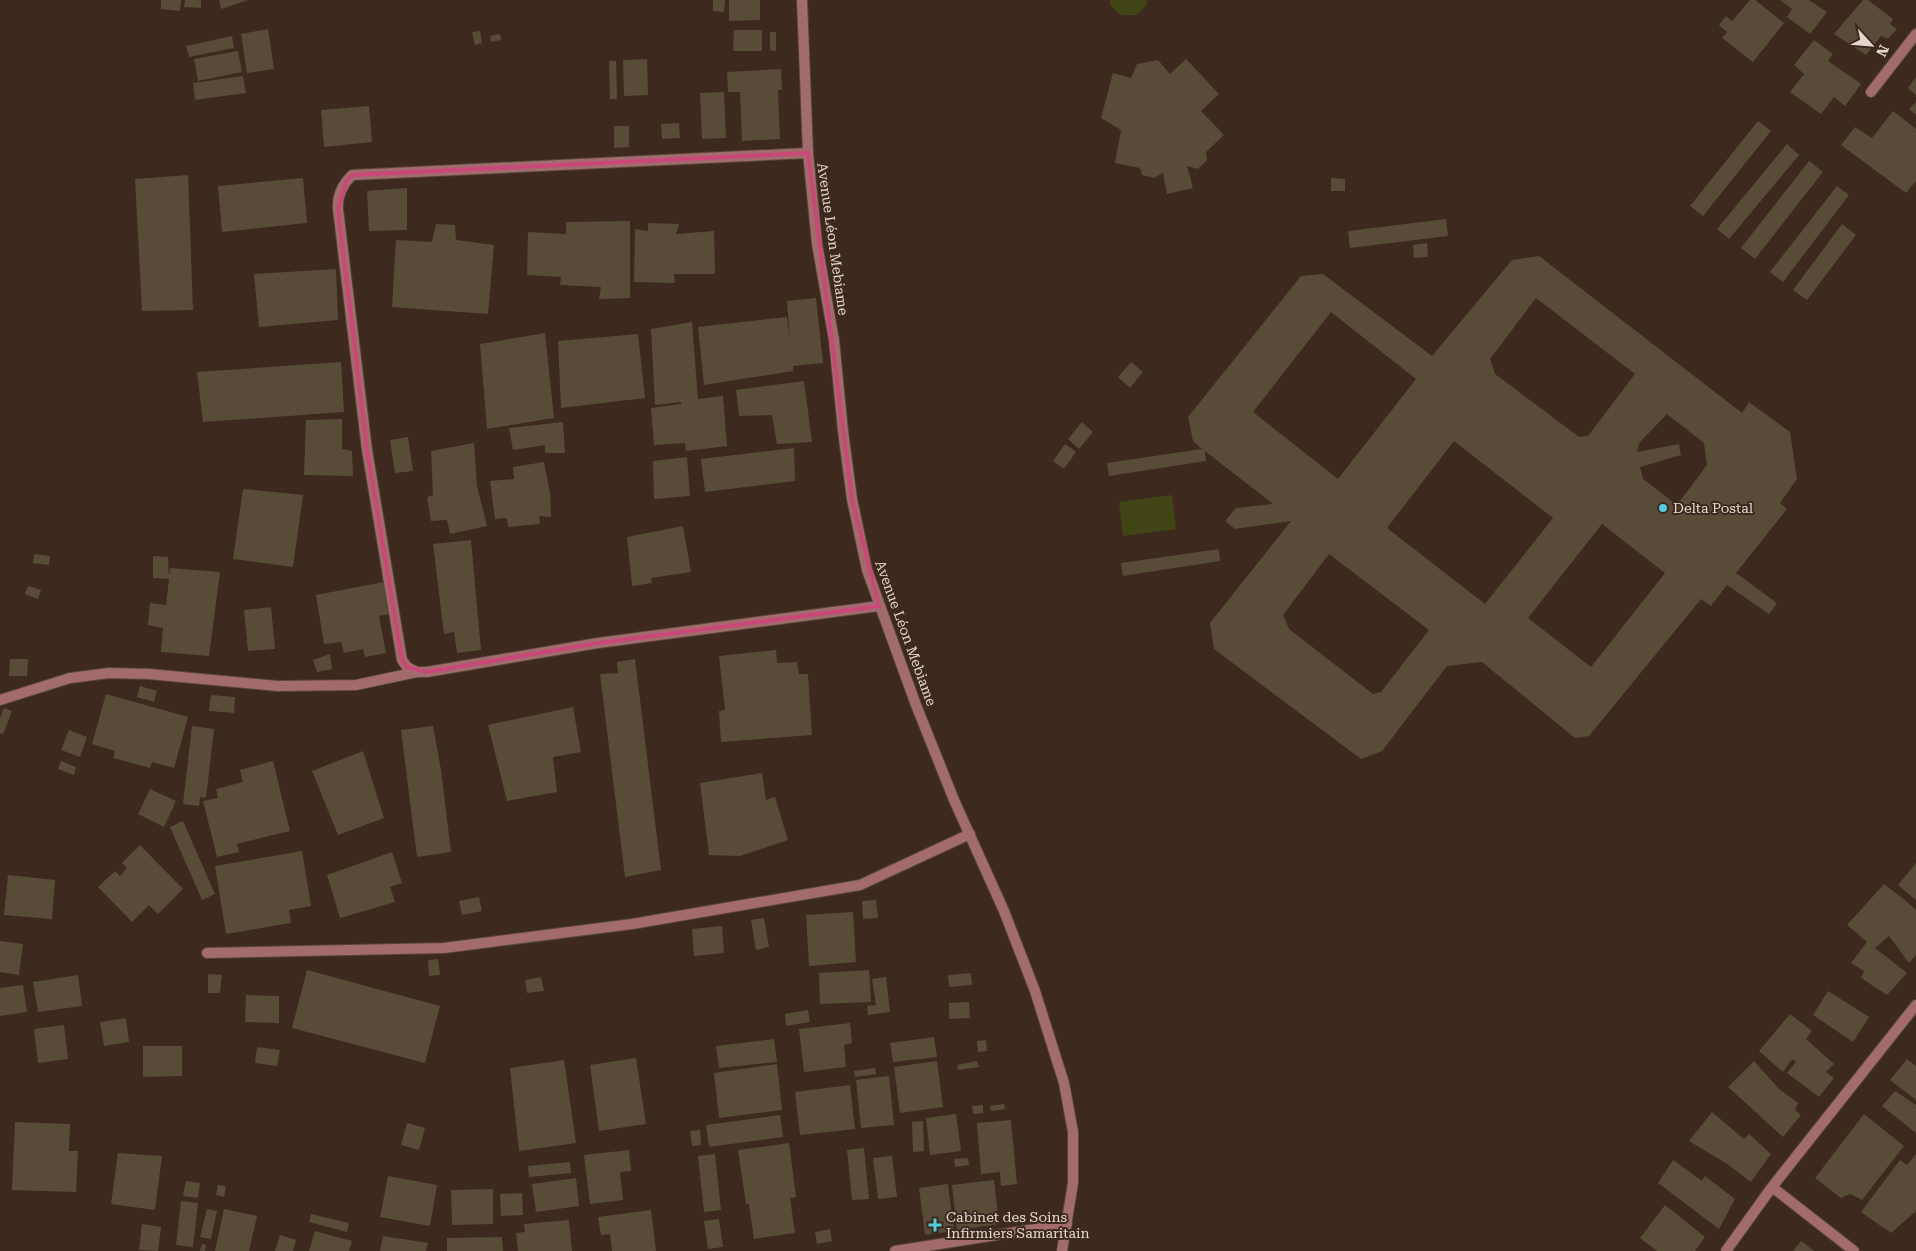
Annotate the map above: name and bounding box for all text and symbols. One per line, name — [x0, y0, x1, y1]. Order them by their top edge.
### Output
north arrow — [1846, 20, 1896, 70]
text: N — [1873, 42, 1892, 59]
street label: Avenue Léon Mebiame — [814, 162, 852, 317]
place label: Delta Postal — [1673, 500, 1754, 516]
marker: Delta Postal — [1657, 502, 1669, 514]
street label: Avenue Léon Mebiame — [872, 558, 940, 708]
place label: Cabinet des Soins Infirmiers Samaritain — [946, 1209, 1090, 1241]
marker: Cabinet des Soins Infirmiers Samaritain — [928, 1218, 942, 1232]

